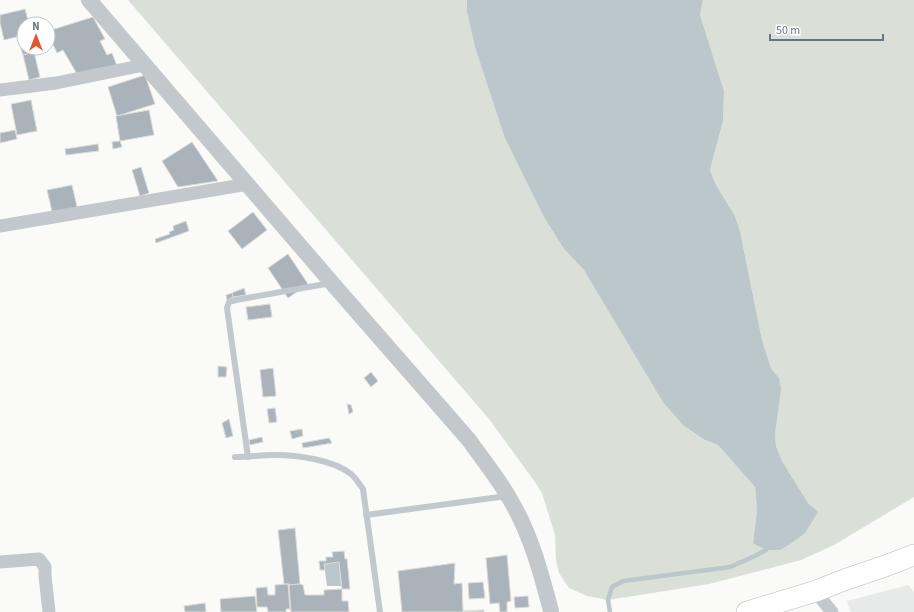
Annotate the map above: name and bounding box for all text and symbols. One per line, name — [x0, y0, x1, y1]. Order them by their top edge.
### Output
north arrow — [16, 16, 56, 56]
scale bar — [770, 16, 883, 42]
text: N — [32, 19, 40, 34]
text: 50 m — [776, 22, 800, 39]

